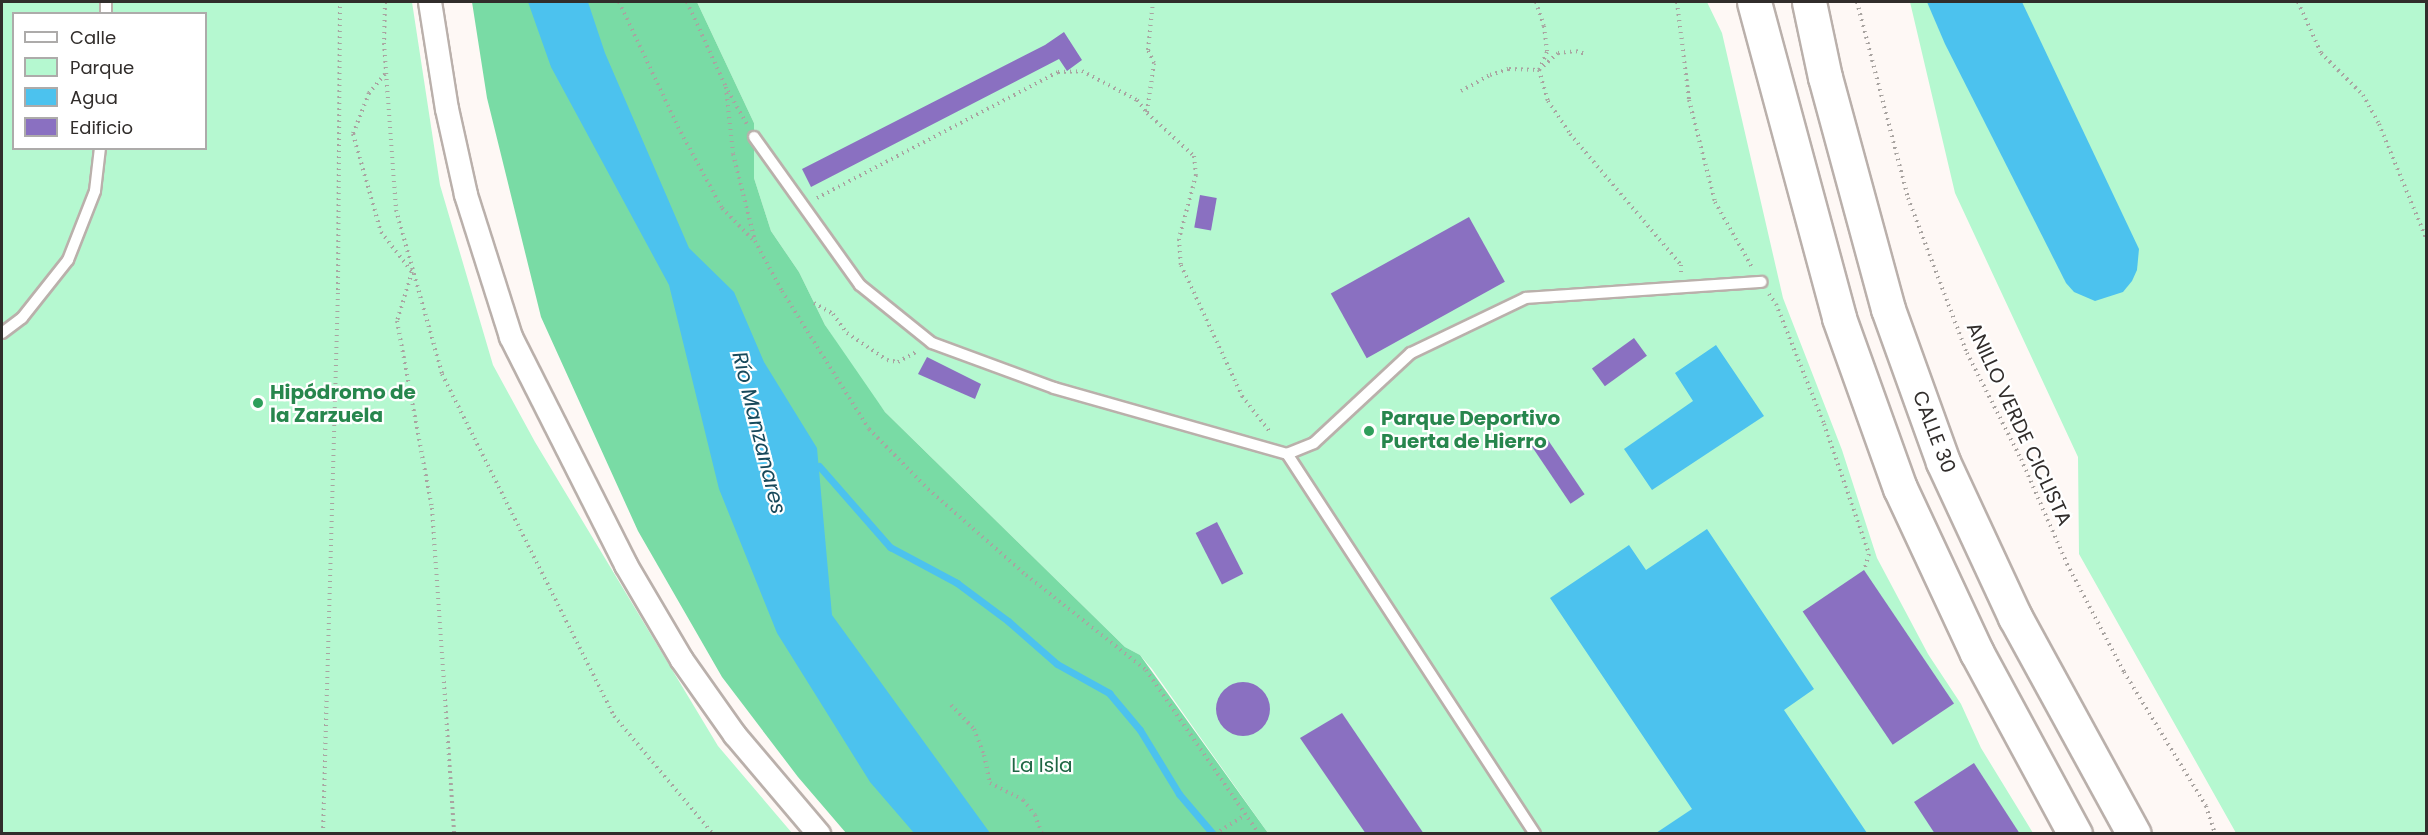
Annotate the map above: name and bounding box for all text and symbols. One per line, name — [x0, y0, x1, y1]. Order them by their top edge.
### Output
legend — [12, 12, 207, 150]
text: Calle — [70, 25, 116, 50]
text: Parque — [70, 55, 134, 80]
text: Agua — [70, 85, 118, 110]
text: Edificio — [70, 115, 133, 140]
street label: ANILLO VERDE CICLISTA — [1961, 318, 2077, 530]
water label: Río Manzanares — [727, 349, 791, 517]
place label: Hipódromo de la Zarzuela — [270, 380, 416, 427]
street label: CALLE 30 — [1907, 387, 1961, 477]
marker: Hipódromo de la Zarzuela — [251, 396, 265, 410]
place label: Parque Deportivo Puerta de Hierro — [1381, 407, 1560, 454]
marker: Parque Deportivo Puerta de Hierro — [1362, 424, 1376, 438]
park label: La Isla — [1011, 753, 1073, 777]

